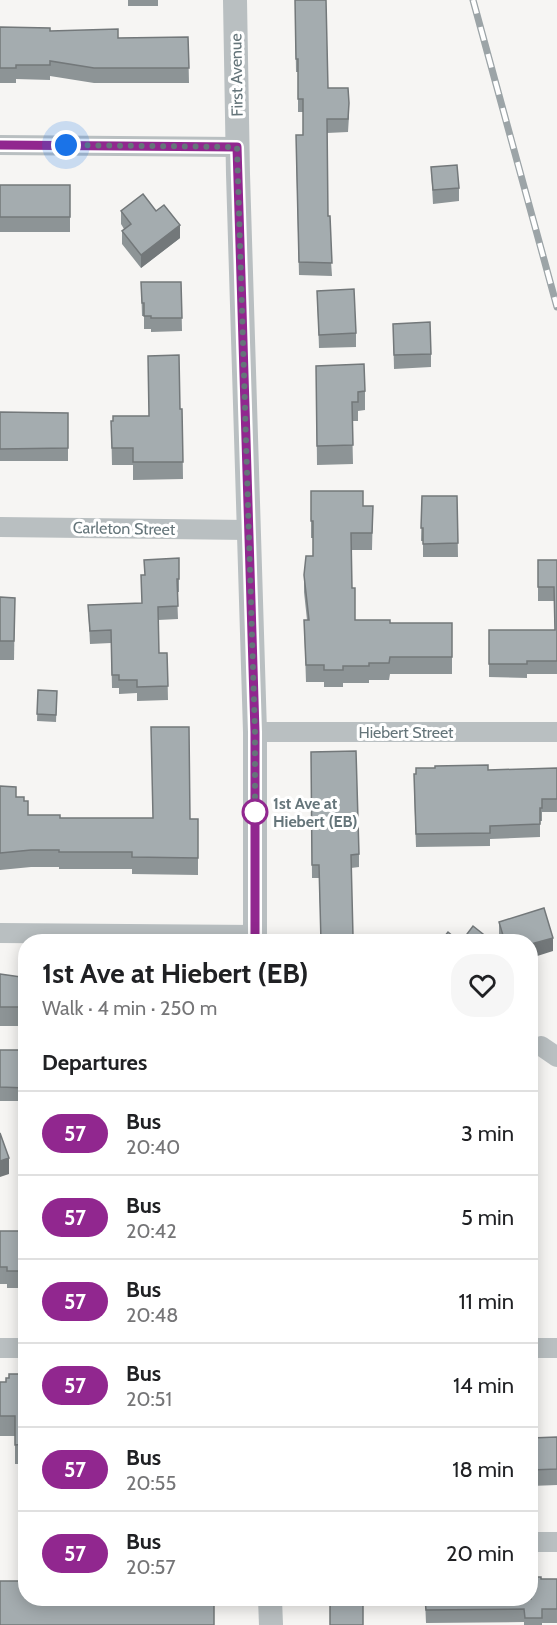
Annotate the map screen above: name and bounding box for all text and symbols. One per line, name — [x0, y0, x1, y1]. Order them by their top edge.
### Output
street label: First Avenue — [226, 33, 247, 117]
your location — [51, 130, 81, 160]
street label: Carleton Street — [73, 518, 176, 539]
street label: Hiebert Street — [359, 723, 454, 742]
place label: 1st Ave at Hiebert (EB) — [273, 794, 357, 831]
marker: 1st Ave at Hiebert (EB) — [242, 799, 268, 825]
button: heart — [451, 954, 514, 1017]
text: 1st Ave at Hiebert (EB) — [42, 956, 308, 990]
text: Walk · 4 min · 250 m — [42, 996, 217, 1020]
text: Departures — [42, 1049, 147, 1076]
text: Bus — [126, 1108, 161, 1135]
text: 3 min — [461, 1120, 514, 1147]
text: 57 — [64, 1121, 86, 1146]
text: 20:40 — [126, 1135, 180, 1159]
text: Bus — [126, 1192, 161, 1219]
text: 5 min — [461, 1204, 514, 1231]
text: 57 — [64, 1205, 86, 1230]
text: 20:42 — [126, 1219, 177, 1243]
text: Bus — [126, 1276, 161, 1303]
text: 11 min — [458, 1288, 514, 1315]
text: 57 — [64, 1289, 86, 1314]
text: 20:48 — [126, 1303, 178, 1327]
text: Bus — [126, 1360, 161, 1387]
text: 14 min — [453, 1372, 514, 1399]
text: 57 — [64, 1373, 86, 1398]
text: 20:51 — [126, 1387, 172, 1411]
text: Bus — [126, 1444, 161, 1471]
text: 18 min — [452, 1456, 514, 1483]
text: 57 — [64, 1457, 86, 1482]
text: 20:55 — [126, 1471, 176, 1495]
text: Bus — [126, 1528, 161, 1555]
text: 20 min — [446, 1540, 514, 1567]
text: 57 — [64, 1541, 86, 1566]
text: 20:57 — [126, 1555, 175, 1579]

